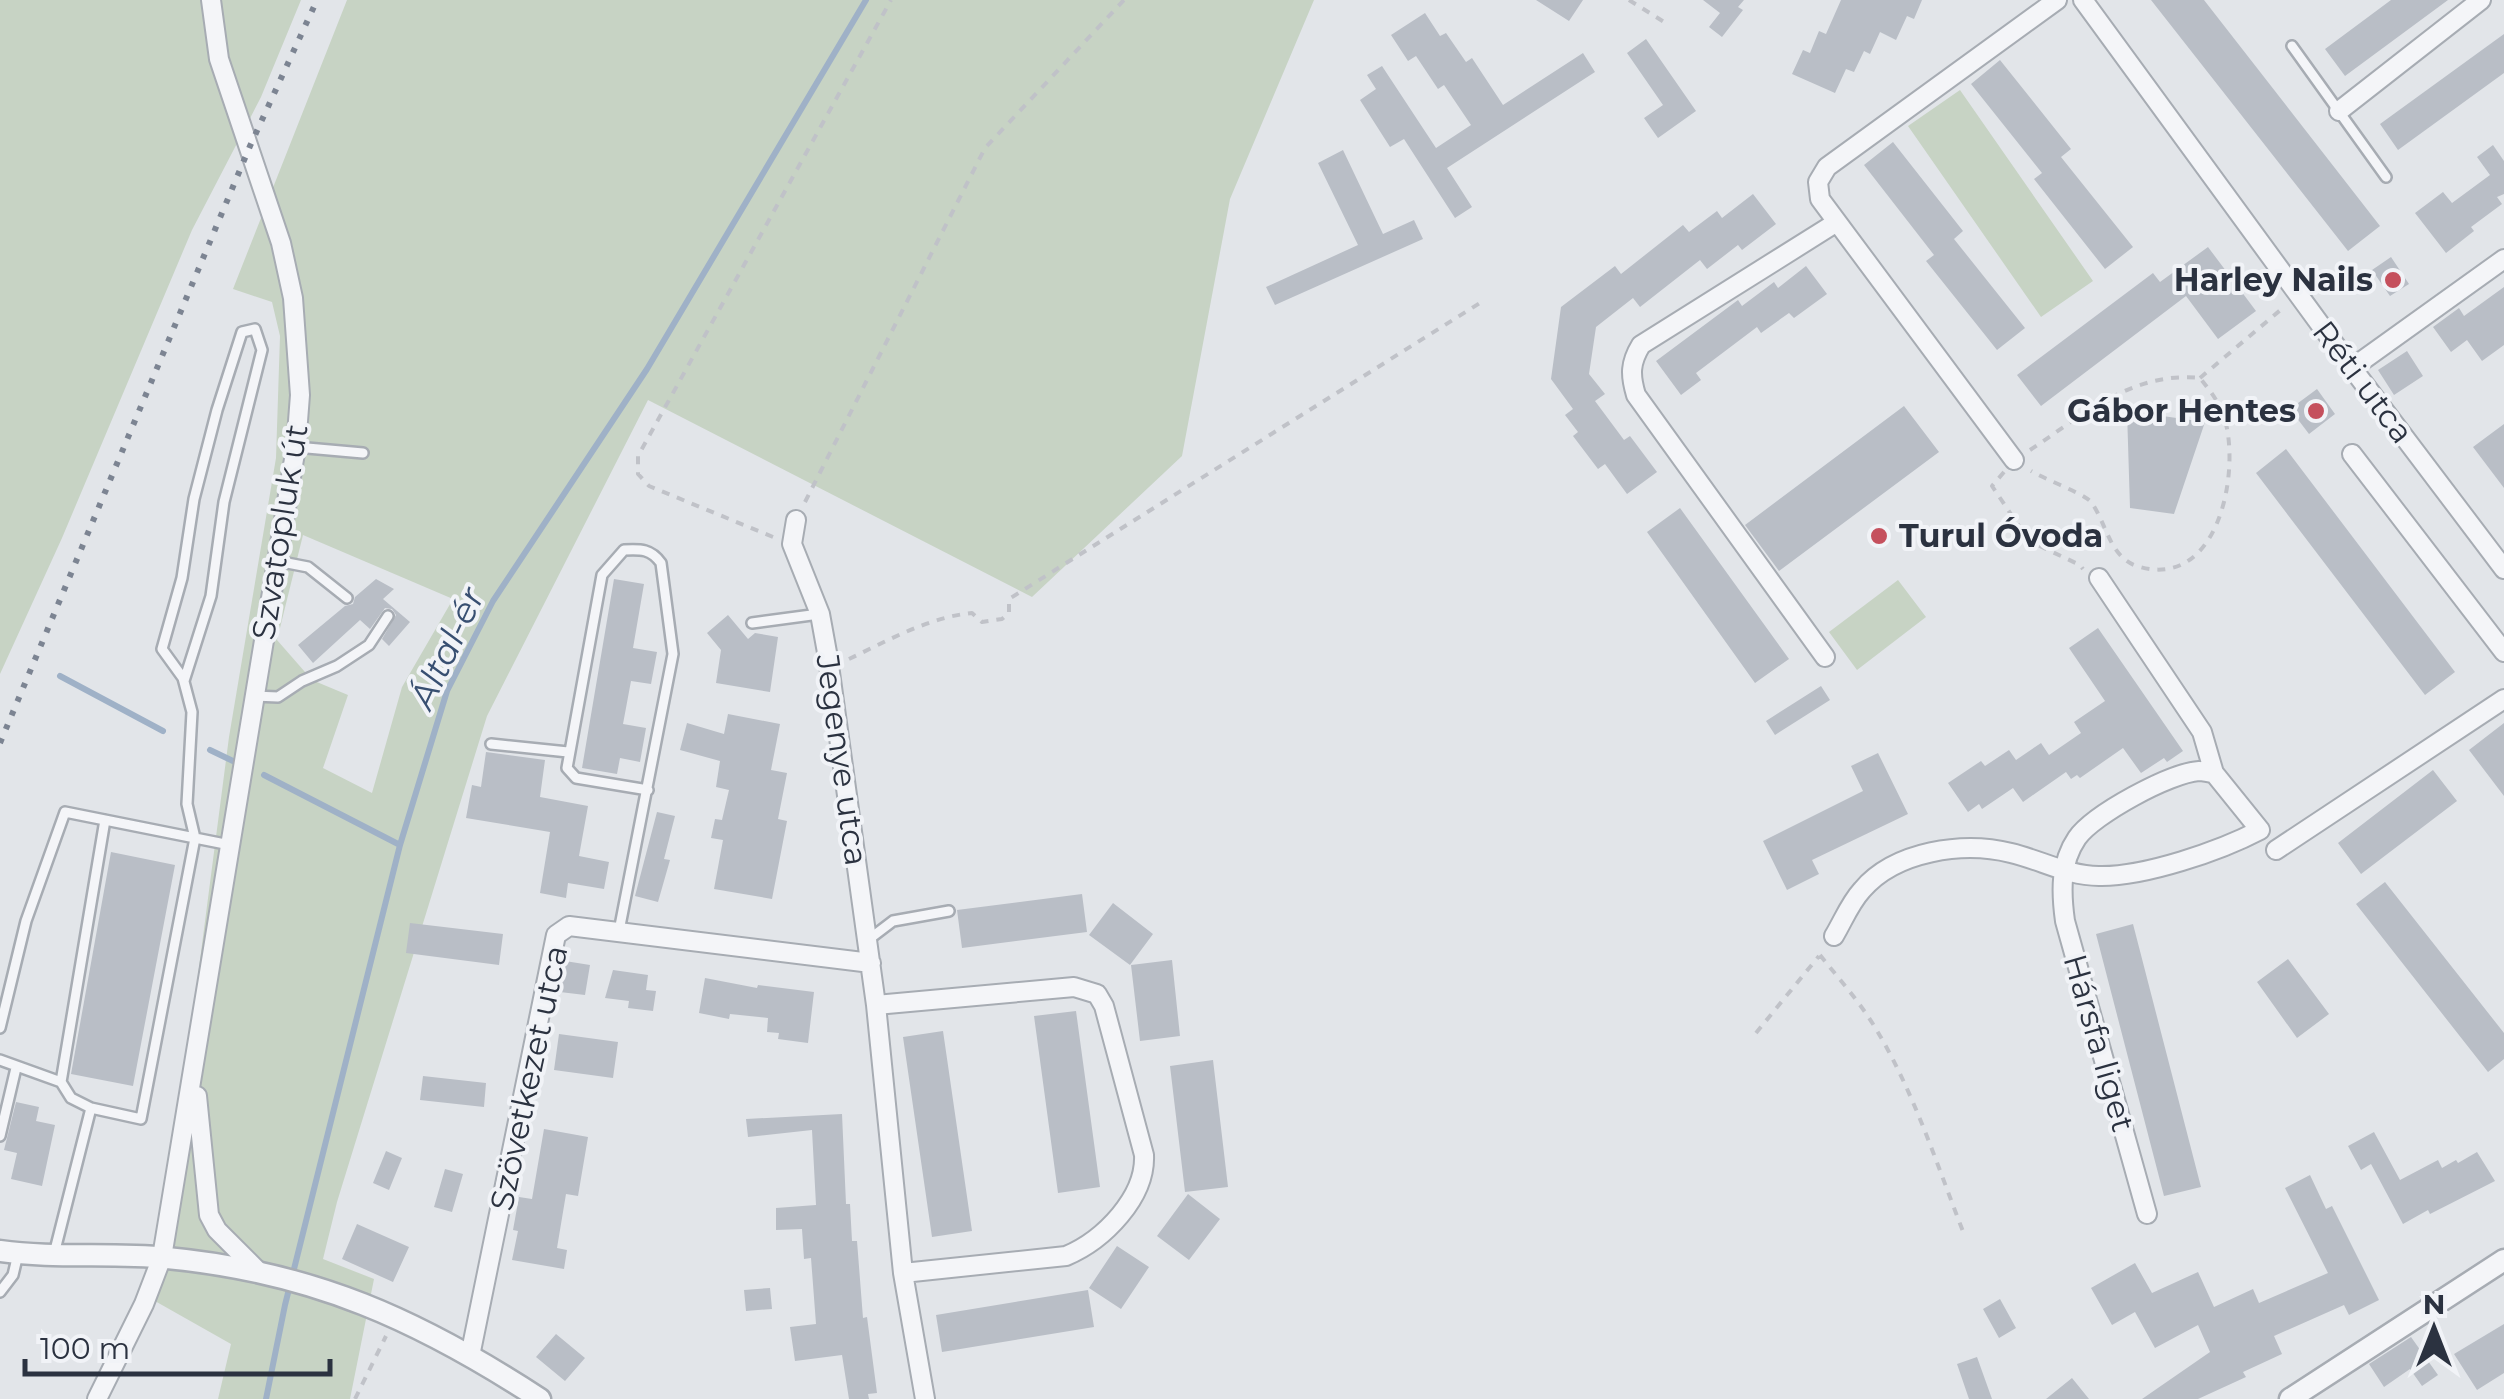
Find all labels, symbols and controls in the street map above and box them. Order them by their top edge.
place label: Harley Nails [2174,260,2373,299]
marker: Harley Nails [2382,269,2404,291]
street label: Réti utca [2305,313,2422,451]
place label: Gábor Hentes [2067,391,2296,430]
marker: Gábor Hentes [2305,400,2327,422]
street label: Szvatopluk út [243,421,316,642]
place label: Turul Óvoda [1899,516,2103,555]
marker: Turul Óvoda [1868,525,1890,547]
water label: Által-ér [399,579,494,717]
street label: Jegenye utca [808,651,877,868]
street label: Szövetkezet utca [481,942,576,1214]
street label: Hársfa liget [2056,950,2143,1136]
north arrow [2384,1279,2484,1379]
text: N [2423,1287,2445,1321]
scale bar [25,1314,330,1376]
text: 100 m [40,1330,130,1367]

